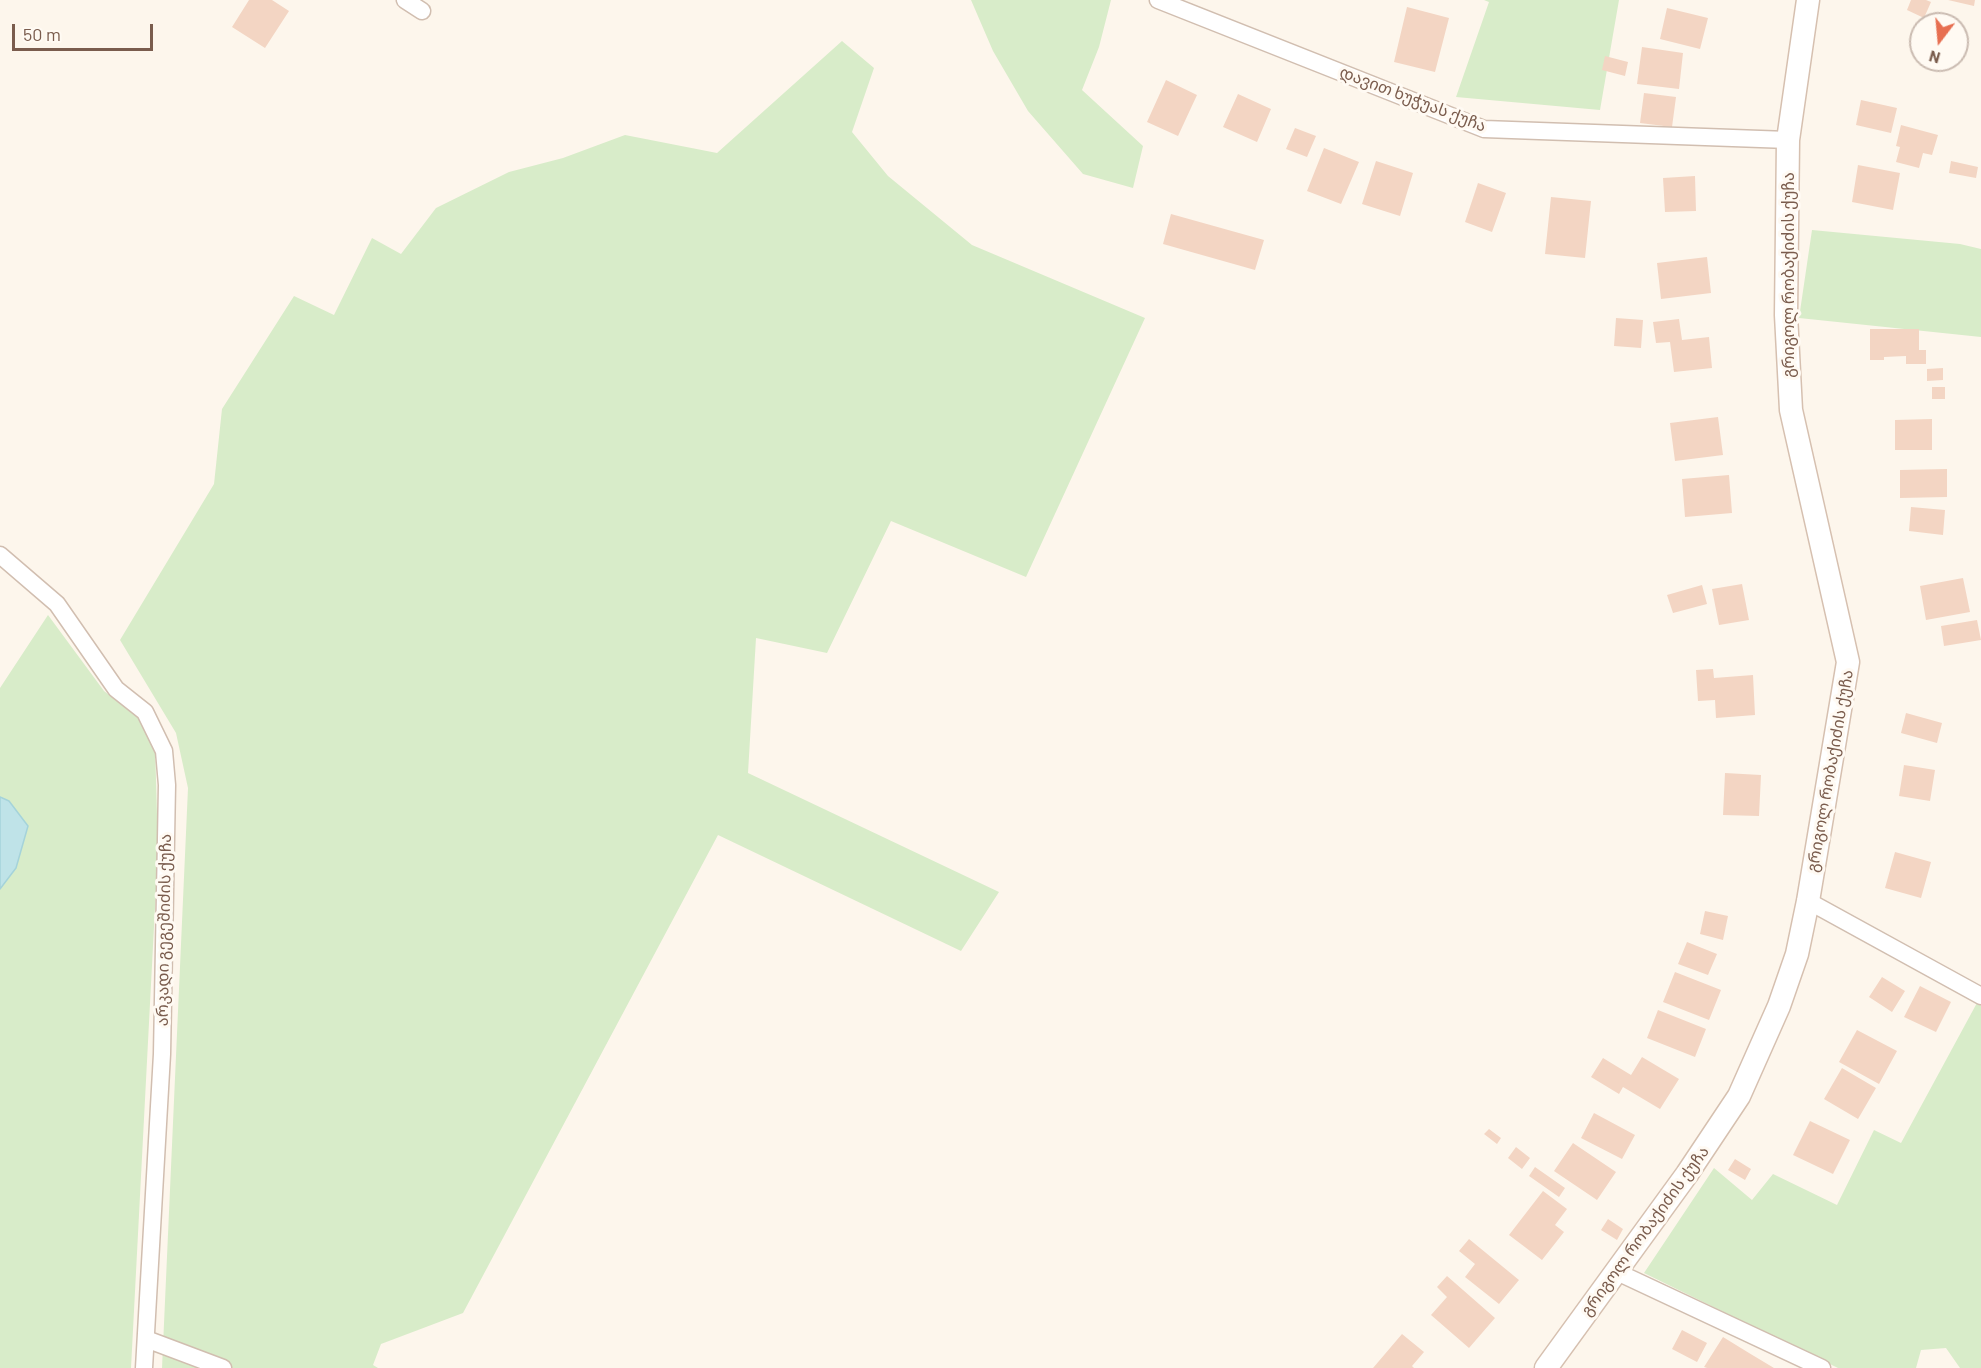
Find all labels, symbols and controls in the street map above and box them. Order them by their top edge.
scale bar [15,12,156,50]
north arrow [1909,12,1969,72]
text: 50 m [23,23,61,45]
text: N [1927,47,1942,68]
street label: დავით ხუჭუას ქუჩა [1337,62,1489,136]
street label: გრიგოლ რობაქიძის ქუჩა [1779,172,1799,378]
street label: გრიგოლ რობაქიძის ქუჩა [1803,668,1857,874]
street label: არკადი გეგეშიძის ქუჩა [153,834,175,1026]
street label: გრიგოლ რობაქიძის ქუჩა [1577,1142,1713,1320]

